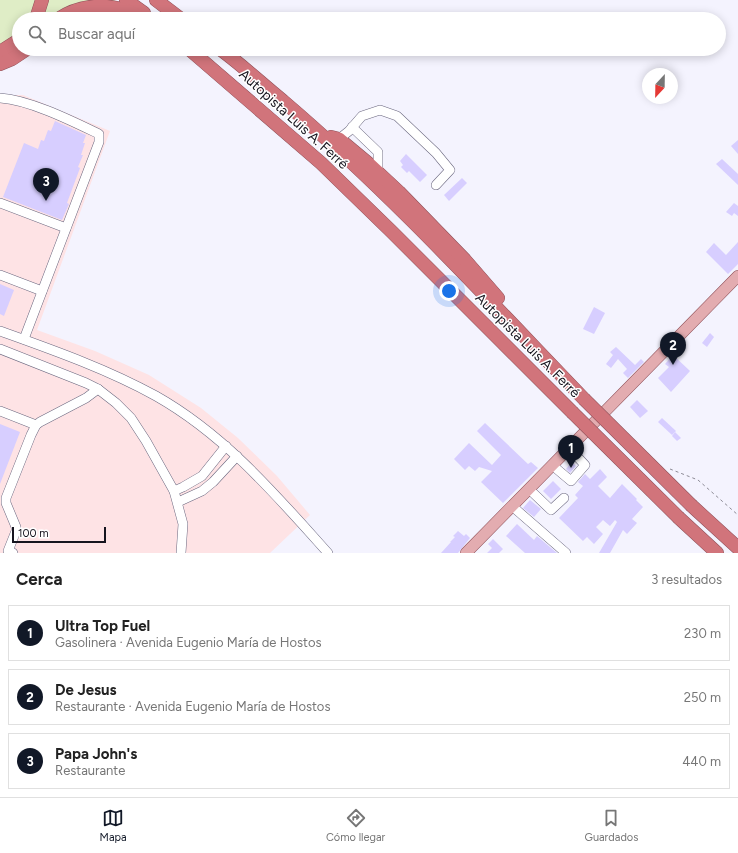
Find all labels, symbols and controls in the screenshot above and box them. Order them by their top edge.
search box [12,12,726,56]
icon: search [26,23,48,45]
text: Buscar aquí [58,25,135,43]
street label: Autopista Luis A. Ferré [236,66,352,173]
north arrow [642,68,678,104]
pin: 3 [33,168,59,201]
your location [439,281,459,301]
street label: Autopista Luis A. Ferré [472,289,584,401]
pin: 2 [660,332,686,365]
pin: 1 [558,435,584,468]
scale bar [12,525,106,544]
text: 100 m [18,527,49,540]
text: Cerca [16,569,63,589]
text: 3 resultados [651,572,722,587]
text: Ultra Top Fuel [55,617,150,635]
text: 1 [27,626,33,641]
text: 230 m [684,626,721,641]
text: Gasolinera · Avenida Eugenio María de Hostos [55,635,322,650]
text: De Jesus [55,681,116,699]
text: 2 [26,690,34,705]
text: 250 m [684,690,721,705]
text: Restaurante · Avenida Eugenio María de Hostos [55,699,330,714]
text: Papa John's [55,745,137,763]
text: 3 [26,754,34,769]
text: 440 m [682,754,721,769]
text: Restaurante [55,763,125,778]
tab: Mapa [100,807,127,844]
tab: Cómo llegar [326,807,385,844]
tab: Guardados [585,807,638,844]

